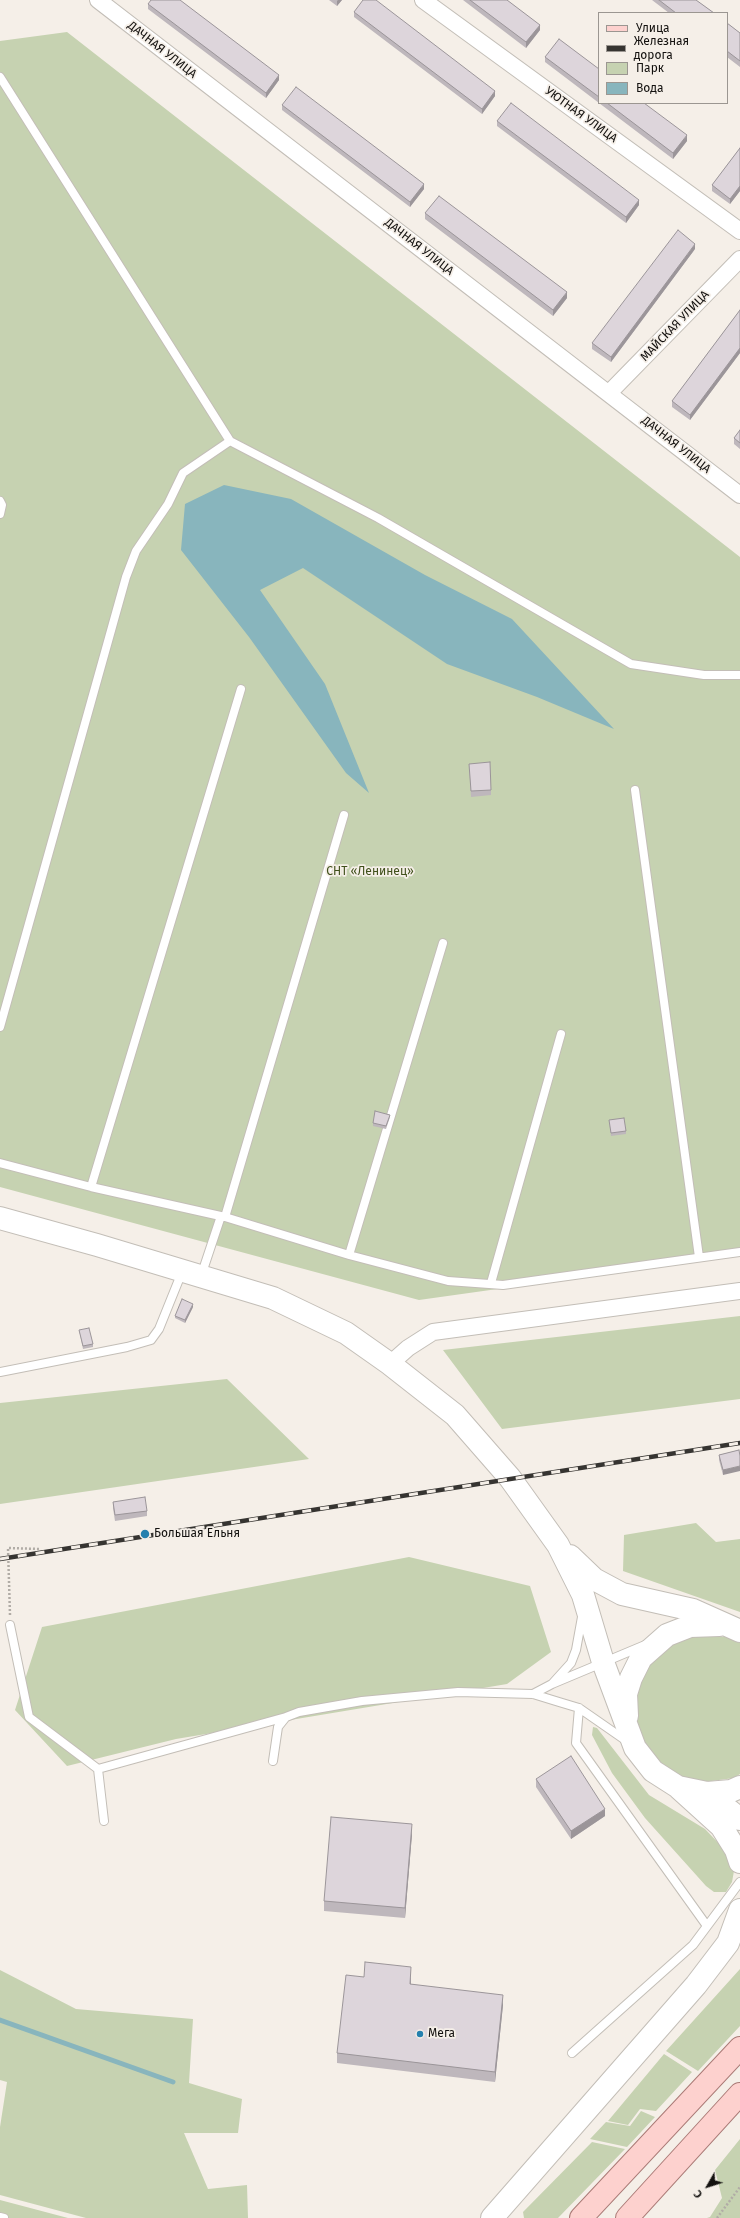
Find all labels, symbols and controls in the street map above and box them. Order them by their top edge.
legend [598,12,728,104]
street label: ДАЧНАЯ УЛИЦА [125,18,199,82]
text: Улица [636,21,670,35]
text: Железная дорога [634,34,689,62]
text: Парк [636,61,664,75]
text: Вода [636,81,663,95]
street label: УЮТНАЯ УЛИЦА [542,84,620,146]
street label: ДАЧНАЯ УЛИЦА [382,215,456,279]
street label: МАЙСКАЯ УЛИЦА [638,288,712,364]
street label: ДАЧНАЯ УЛИЦА [639,413,713,477]
park label: СНТ «Ленинец» [326,865,414,879]
place label: Большая Ельня [154,1527,240,1541]
marker: Большая Ельня [139,1528,151,1540]
place label: Мега [428,2027,455,2041]
marker: Мега [415,2029,425,2039]
north arrow [688,2166,728,2206]
text: С [691,2187,705,2200]

